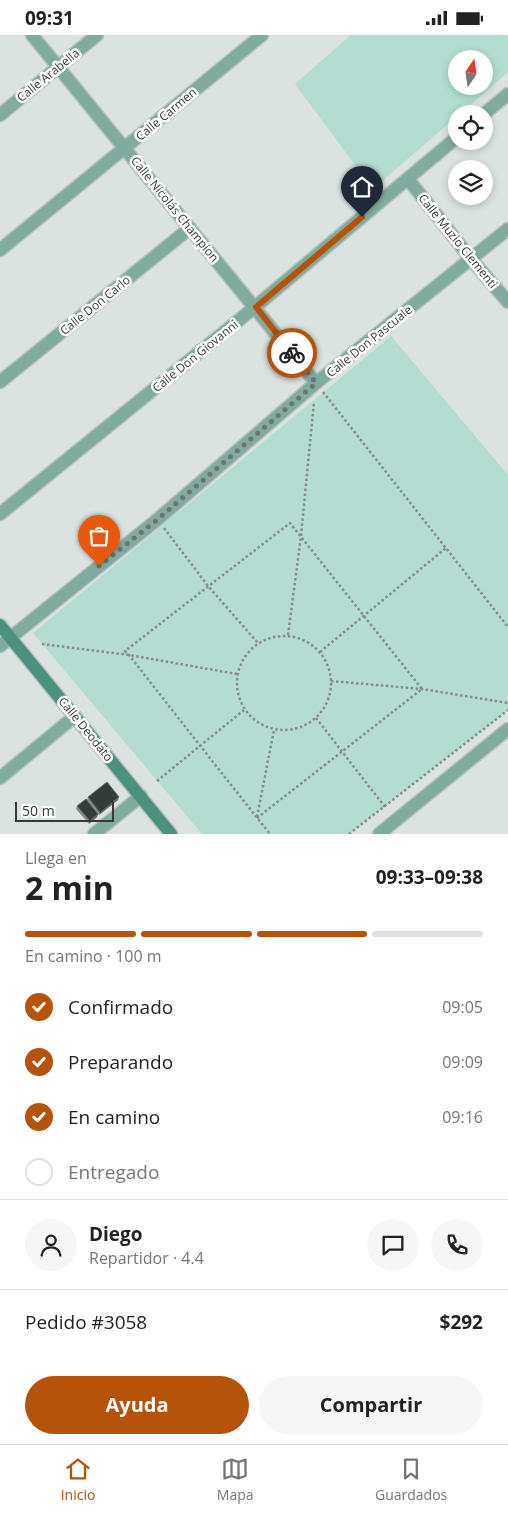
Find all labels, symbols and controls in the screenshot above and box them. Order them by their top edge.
text: 09:31 [25,5,74,31]
street label: Calle Arabella [13,44,83,106]
north arrow [448,50,492,95]
map controls [448,50,493,205]
street label: Calle Carmen [132,84,200,144]
button: locate [448,105,493,150]
street label: Calle Nicolás Champion [127,153,223,265]
button: layers [448,160,493,205]
pin [341,166,383,217]
icon: home [348,173,376,201]
street label: Calle Muzio Clementi [415,190,501,292]
street label: Calle Don Carlo [56,271,134,339]
street label: Calle Don Pascuale [323,301,416,381]
street label: Calle Don Giovanni [148,316,242,396]
courier [267,328,317,378]
icon: bike [278,339,306,367]
pin [78,515,120,566]
icon: bag [85,522,113,550]
street label: Calle Deodato [55,693,117,765]
scale bar [15,799,114,822]
text: 50 m [22,801,55,820]
text: Llega en [25,847,87,869]
text: 09:33–09:38 [376,864,483,890]
text: 2 min [25,866,114,909]
text: En camino · 100 m [25,945,162,967]
icon: check [25,993,53,1021]
text: Confirmado [68,994,173,1020]
text: 09:05 [442,996,483,1018]
icon: check [25,1048,53,1076]
text: Preparando [68,1049,173,1075]
text: 09:09 [442,1051,483,1073]
icon: check [25,1103,53,1131]
text: En camino [68,1104,160,1130]
text: 09:16 [442,1106,483,1128]
text: Entregado [68,1159,159,1185]
button: person [25,1219,77,1271]
button: chat [367,1219,419,1271]
button: phone [431,1219,483,1271]
text: Diego [89,1221,143,1247]
text: Repartidor · 4.4 [89,1247,204,1269]
text: Pedido #3058 [25,1309,147,1335]
text: $292 [440,1309,483,1335]
button: Ayuda [25,1376,249,1434]
button: Compartir [259,1376,483,1434]
tab: Inicio [61,1455,95,1504]
tab: Mapa [217,1455,254,1504]
tab: Guardados [375,1455,447,1504]

